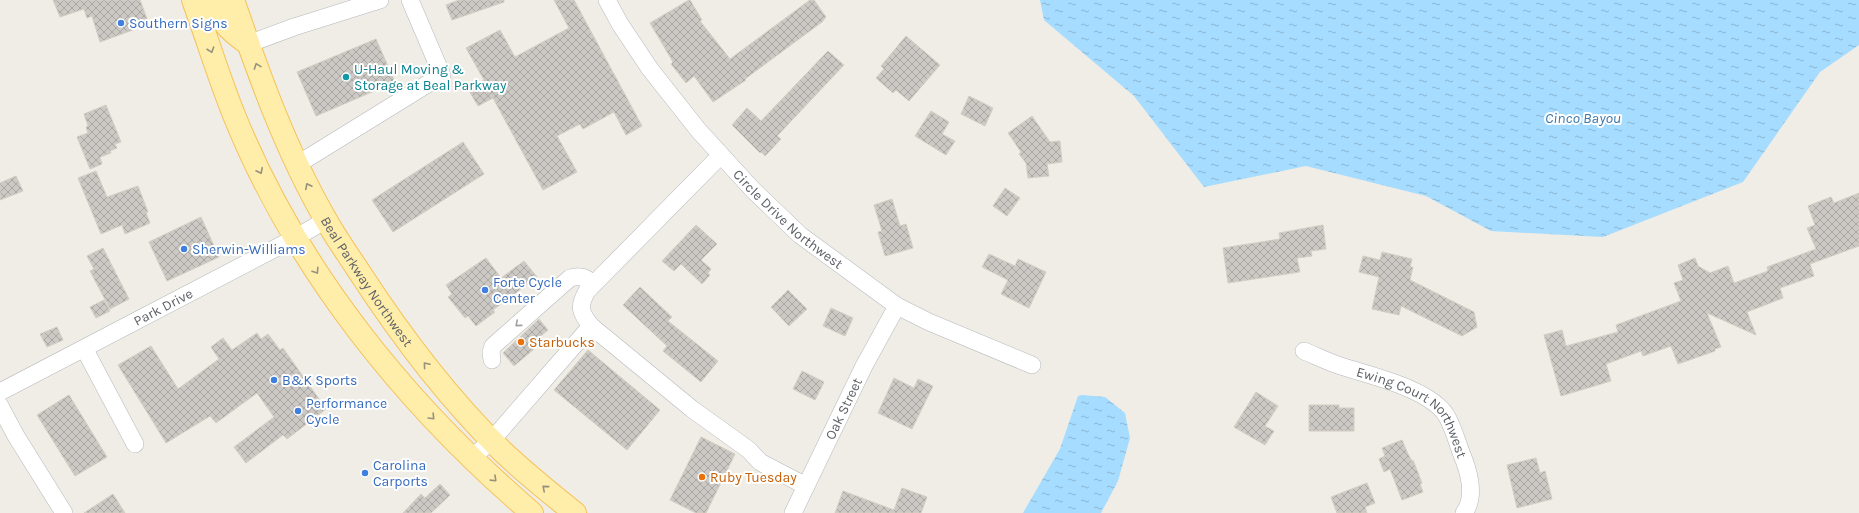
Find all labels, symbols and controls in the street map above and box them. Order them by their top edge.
place label: Southern Signs [129,15,228,32]
marker: Southern Signs [116,18,126,28]
one-way arrow [206,46,215,53]
place label: U-Haul Moving & Storage at Beal Parkway [354,61,507,94]
one-way arrow [253,63,261,70]
marker: U-Haul Moving & Storage at Beal Parkway [341,72,351,82]
water label: Cinco Bayou [1545,109,1621,127]
one-way arrow [255,166,263,174]
street label: Circle Drive Northwest [729,166,846,273]
one-way arrow [306,182,313,190]
street label: Beal Parkway Northwest [317,214,416,350]
place label: Sherwin-Williams [192,241,306,258]
marker: Sherwin-Williams [179,244,189,254]
one-way arrow [311,267,319,274]
place label: Forte Cycle Center [493,274,562,307]
street label: Park Drive [131,285,196,330]
marker: Forte Cycle Center [480,285,490,295]
one-way arrow [515,319,523,326]
place label: Starbucks [529,334,595,351]
marker: Starbucks [516,337,526,347]
one-way arrow [423,362,430,370]
street label: Ewing Court Northwest [1354,363,1470,460]
place label: B&K Sports [282,372,357,389]
marker: B&K Sports [269,375,279,385]
street label: Oak Street [822,375,866,442]
place label: Performance Cycle [306,395,387,428]
marker: Performance Cycle [293,406,303,416]
one-way arrow [427,412,435,420]
place label: Carolina Carports [373,457,428,490]
marker: Carolina Carports [360,468,370,478]
place label: Ruby Tuesday [710,469,797,486]
marker: Ruby Tuesday [697,472,707,482]
one-way arrow [489,474,497,481]
one-way arrow [543,486,550,493]

